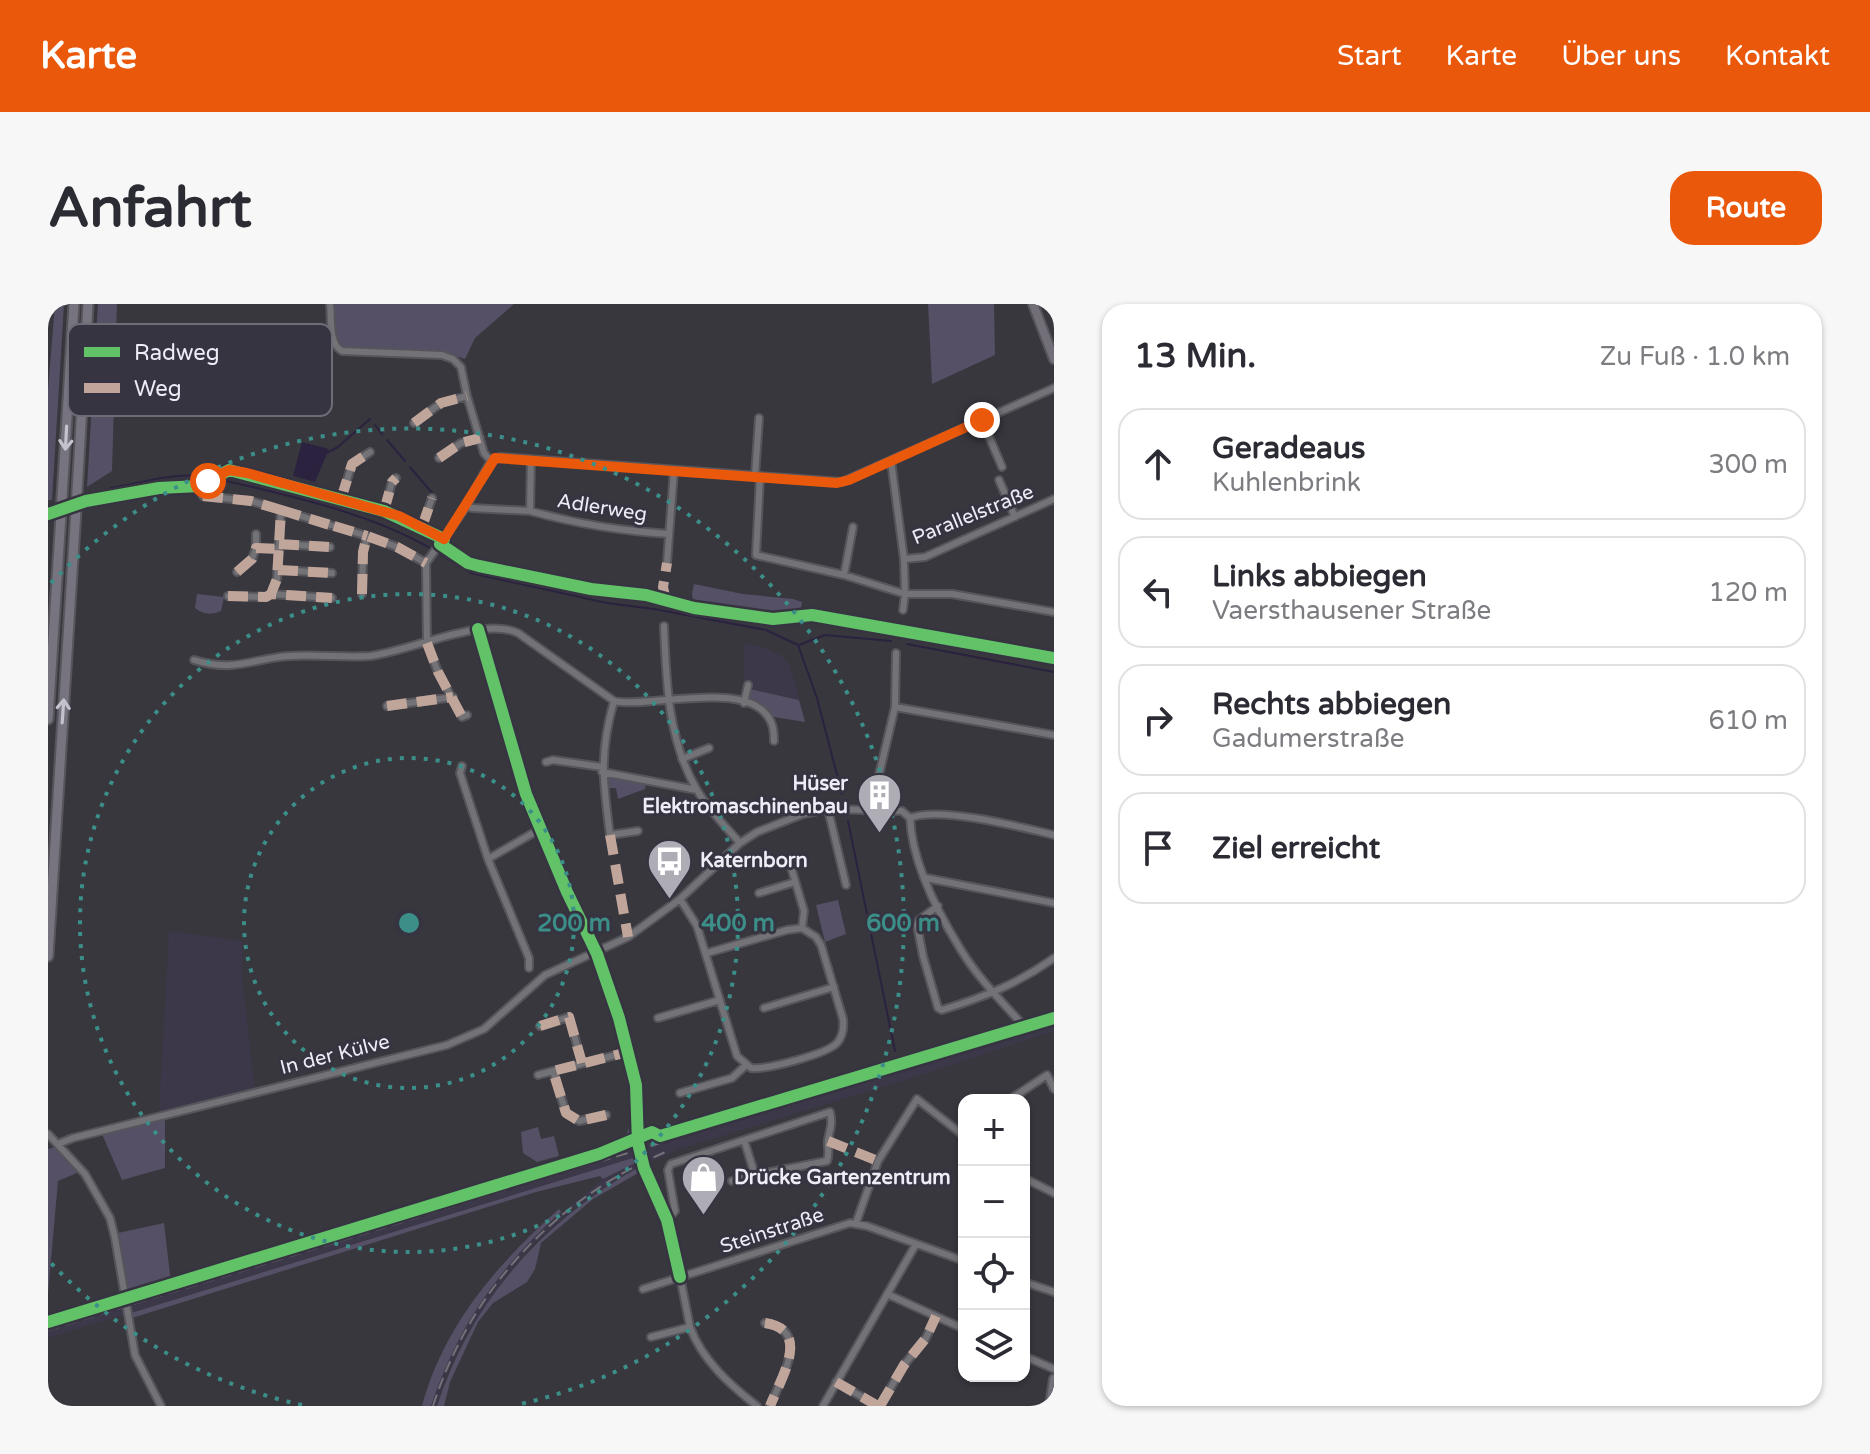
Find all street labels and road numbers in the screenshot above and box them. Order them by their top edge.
street label: Parallelstraße [909,480,1037,550]
street label: Adlerweg [555,489,649,527]
street label: In der Külve [278,1030,392,1080]
street label: Steinstraße [717,1203,827,1259]

